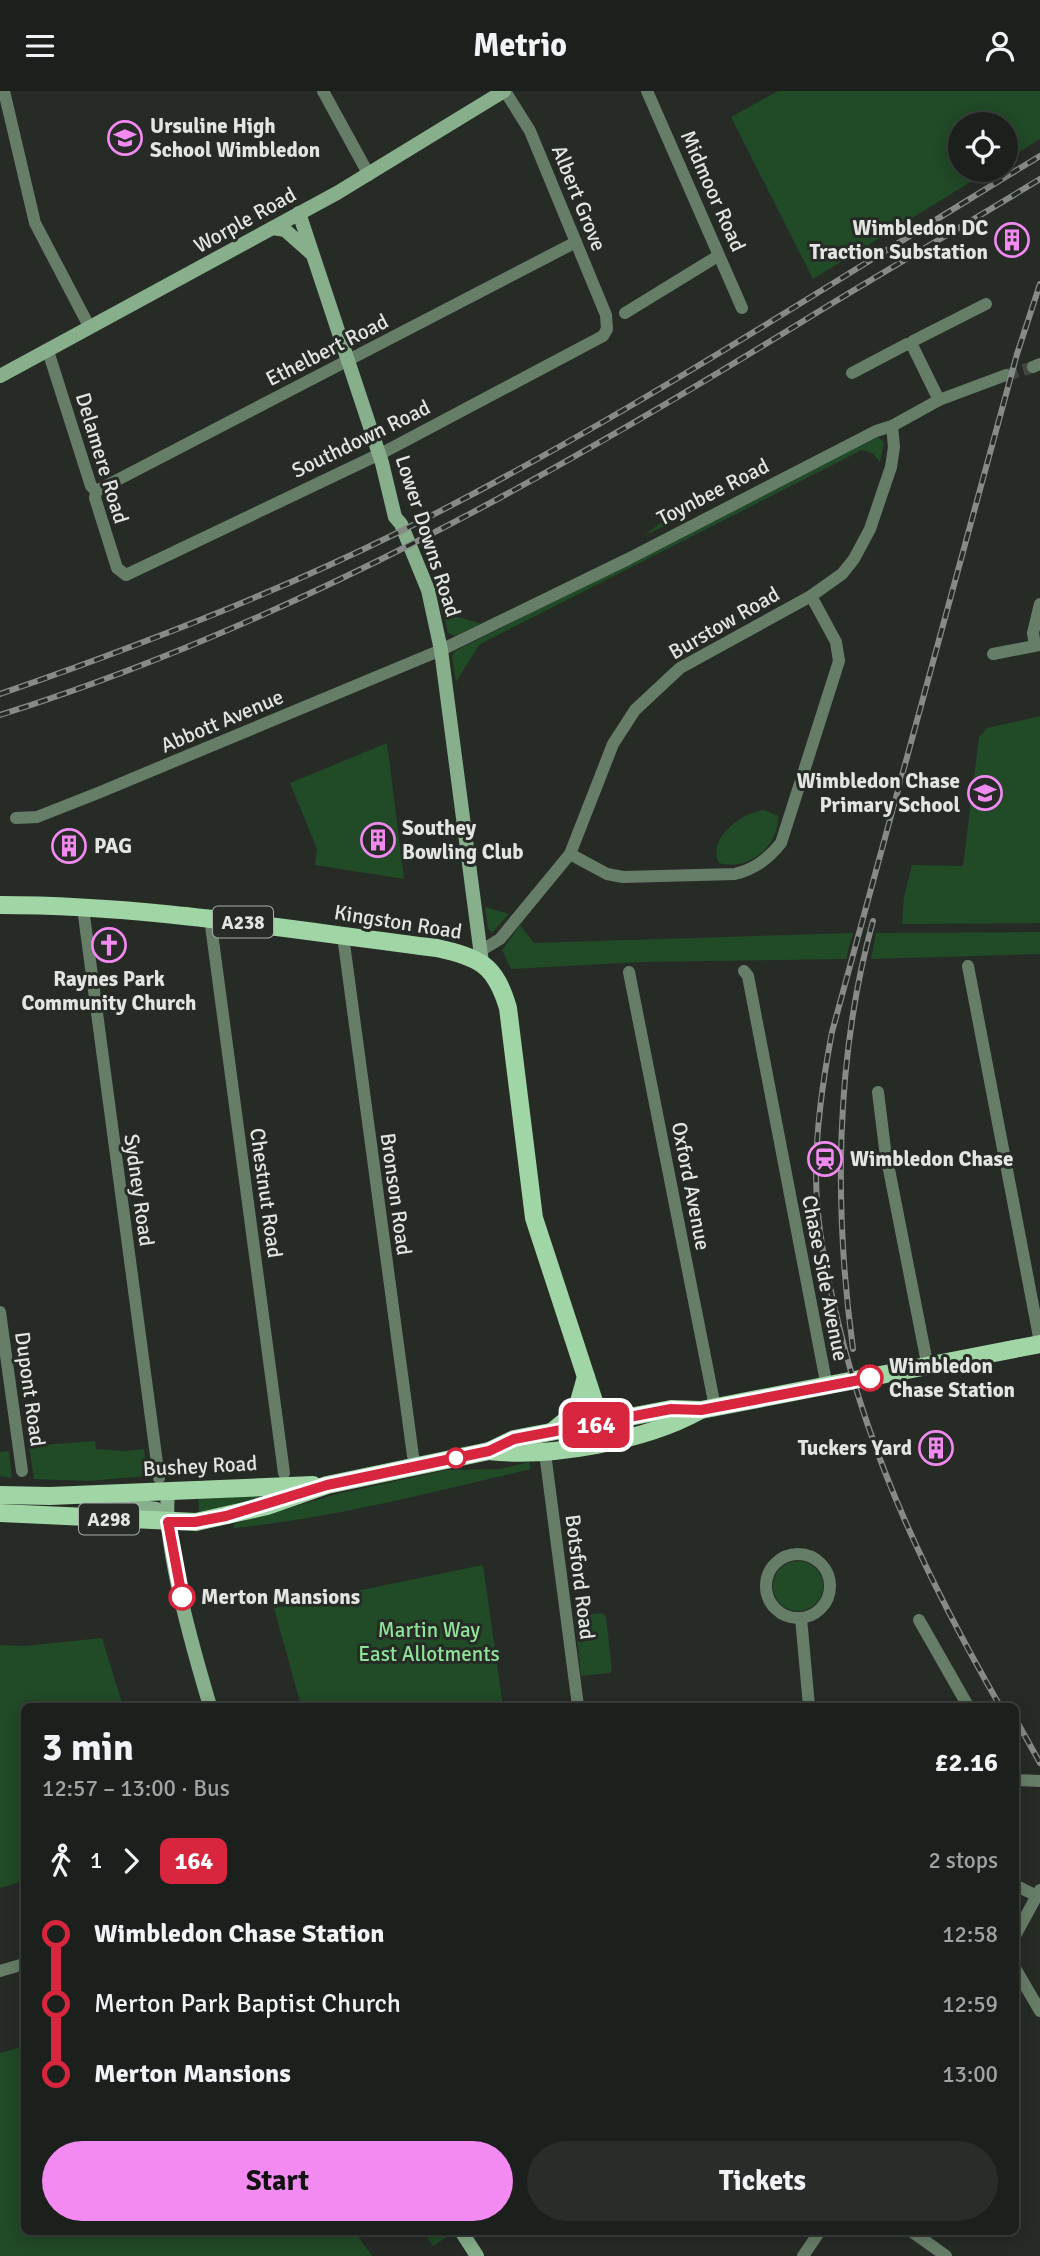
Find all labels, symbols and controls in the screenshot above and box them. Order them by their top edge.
text: Metrio [473,26,567,65]
icon: menu [21,27,59,65]
icon: person [981,27,1019,65]
map controls [948,112,1018,182]
button: locate [948,112,1018,182]
place label: Ursuline High School Wimbledon [150,113,320,163]
school or university icon: Ursuline High School Wimbledon [106,119,144,157]
street label: Midmoor Road [675,126,751,256]
street label: Albert Grove [546,141,612,255]
street label: Worple Road [189,181,301,259]
place label: Wimbledon DC Traction Substation [809,215,988,265]
building icon: Wimbledon DC Traction Substation [993,221,1031,259]
street label: Ethelbert Road [261,308,393,392]
street label: Delamere Road [70,389,134,527]
street label: Southdown Road [287,394,435,484]
street label: Lower Downs Road [390,452,466,620]
street label: Toynbee Road [653,453,773,531]
street label: Burstow Road [664,581,784,665]
street label: Abbott Avenue [157,683,287,759]
place label: Wimbledon Chase Primary School [797,768,960,818]
school or university icon: Wimbledon Chase Primary School [966,774,1004,812]
place label: Southey Bowling Club [402,815,524,865]
building icon: Southey Bowling Club [359,821,397,859]
building icon: PAG [50,827,88,865]
place label: PAG [94,833,132,859]
street label: Kingston Road [332,899,464,945]
road number: A238 [213,907,273,937]
church icon: Raynes Park Community Church [90,926,128,964]
place label: Raynes Park Community Church [21,966,197,1016]
street label: Oxford Avenue [666,1120,716,1252]
street label: Chestnut Road [244,1126,288,1260]
street label: Bronson Road [375,1131,417,1257]
street label: Sydney Road [118,1132,160,1248]
station icon: Wimbledon Chase [806,1140,844,1178]
place label: Wimbledon Chase [850,1146,1013,1172]
street label: Chase Side Avenue [796,1193,854,1363]
street label: Dupont Road [9,1330,51,1448]
place label: Wimbledon Chase Station [889,1353,1015,1403]
marker: Wimbledon Chase Station [857,1365,883,1391]
line badge: 164 [556,1402,636,1448]
text: 164 [577,1410,615,1440]
building icon: Tuckers Yard [917,1429,955,1467]
place label: Tuckers Yard [798,1435,912,1461]
unlabelled marker [446,1448,466,1468]
street label: Bushey Road [142,1450,258,1482]
road number: A298 [79,1503,139,1535]
street label: Botsford Road [559,1513,601,1641]
marker: Merton Mansions [169,1584,195,1610]
place label: Merton Mansions [201,1584,360,1610]
park label: Martin Way East Allotments [358,1617,500,1667]
text: 3 min [42,1724,134,1771]
text: £2.16 [934,1747,998,1779]
text: 12:57 – 13:00 · Bus [42,1774,230,1803]
icon: walk [42,1842,80,1880]
icon: forward [112,1842,150,1880]
text: 1 [90,1846,102,1875]
text: 164 [174,1846,213,1876]
text: 2 stops [928,1846,998,1875]
text: Wimbledon Chase Station [94,1918,385,1950]
text: 12:58 [942,1920,998,1949]
text: Merton Park Baptist Church [94,1988,401,2020]
text: 12:59 [942,1990,998,2019]
text: Merton Mansions [94,2058,291,2090]
text: 13:00 [942,2060,998,2089]
button: Start [42,2141,513,2221]
button: Tickets [527,2141,998,2221]

